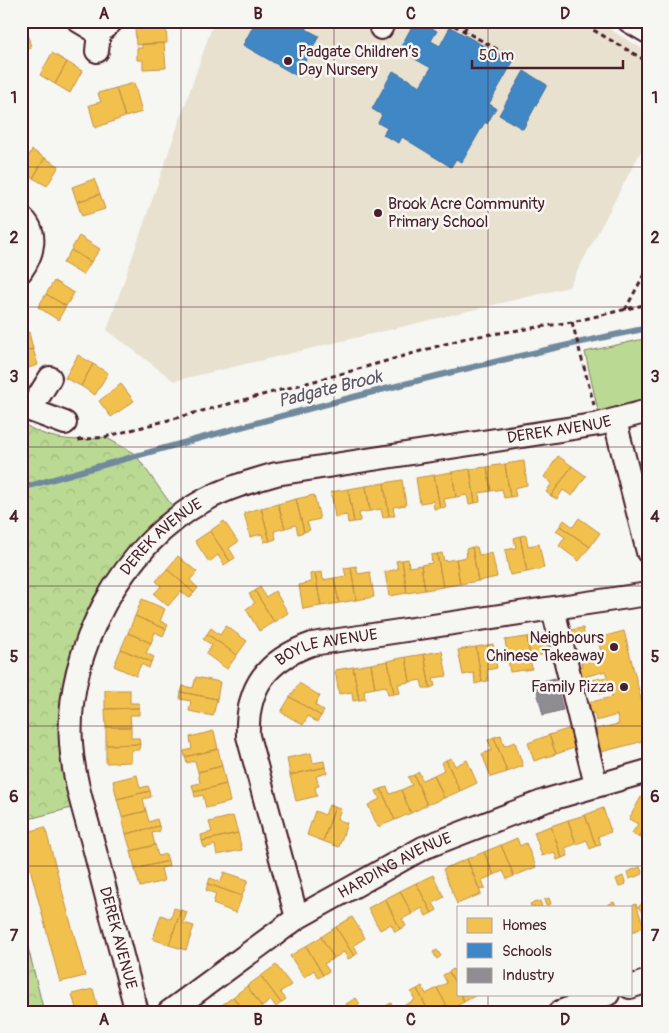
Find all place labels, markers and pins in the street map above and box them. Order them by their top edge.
place label: Padgate Children’s Day Nursery [298,42,418,80]
marker: Padgate Children’s Day Nursery [282,55,294,67]
place label: Brook Acre Community Primary School [388,194,545,232]
marker: Brook Acre Community Primary School [372,207,384,219]
place label: Neighbours Chinese Takeaway [486,628,604,666]
marker: Neighbours Chinese Takeaway [608,641,620,653]
place label: Family Pizza [531,677,614,697]
marker: Family Pizza [618,681,630,693]

